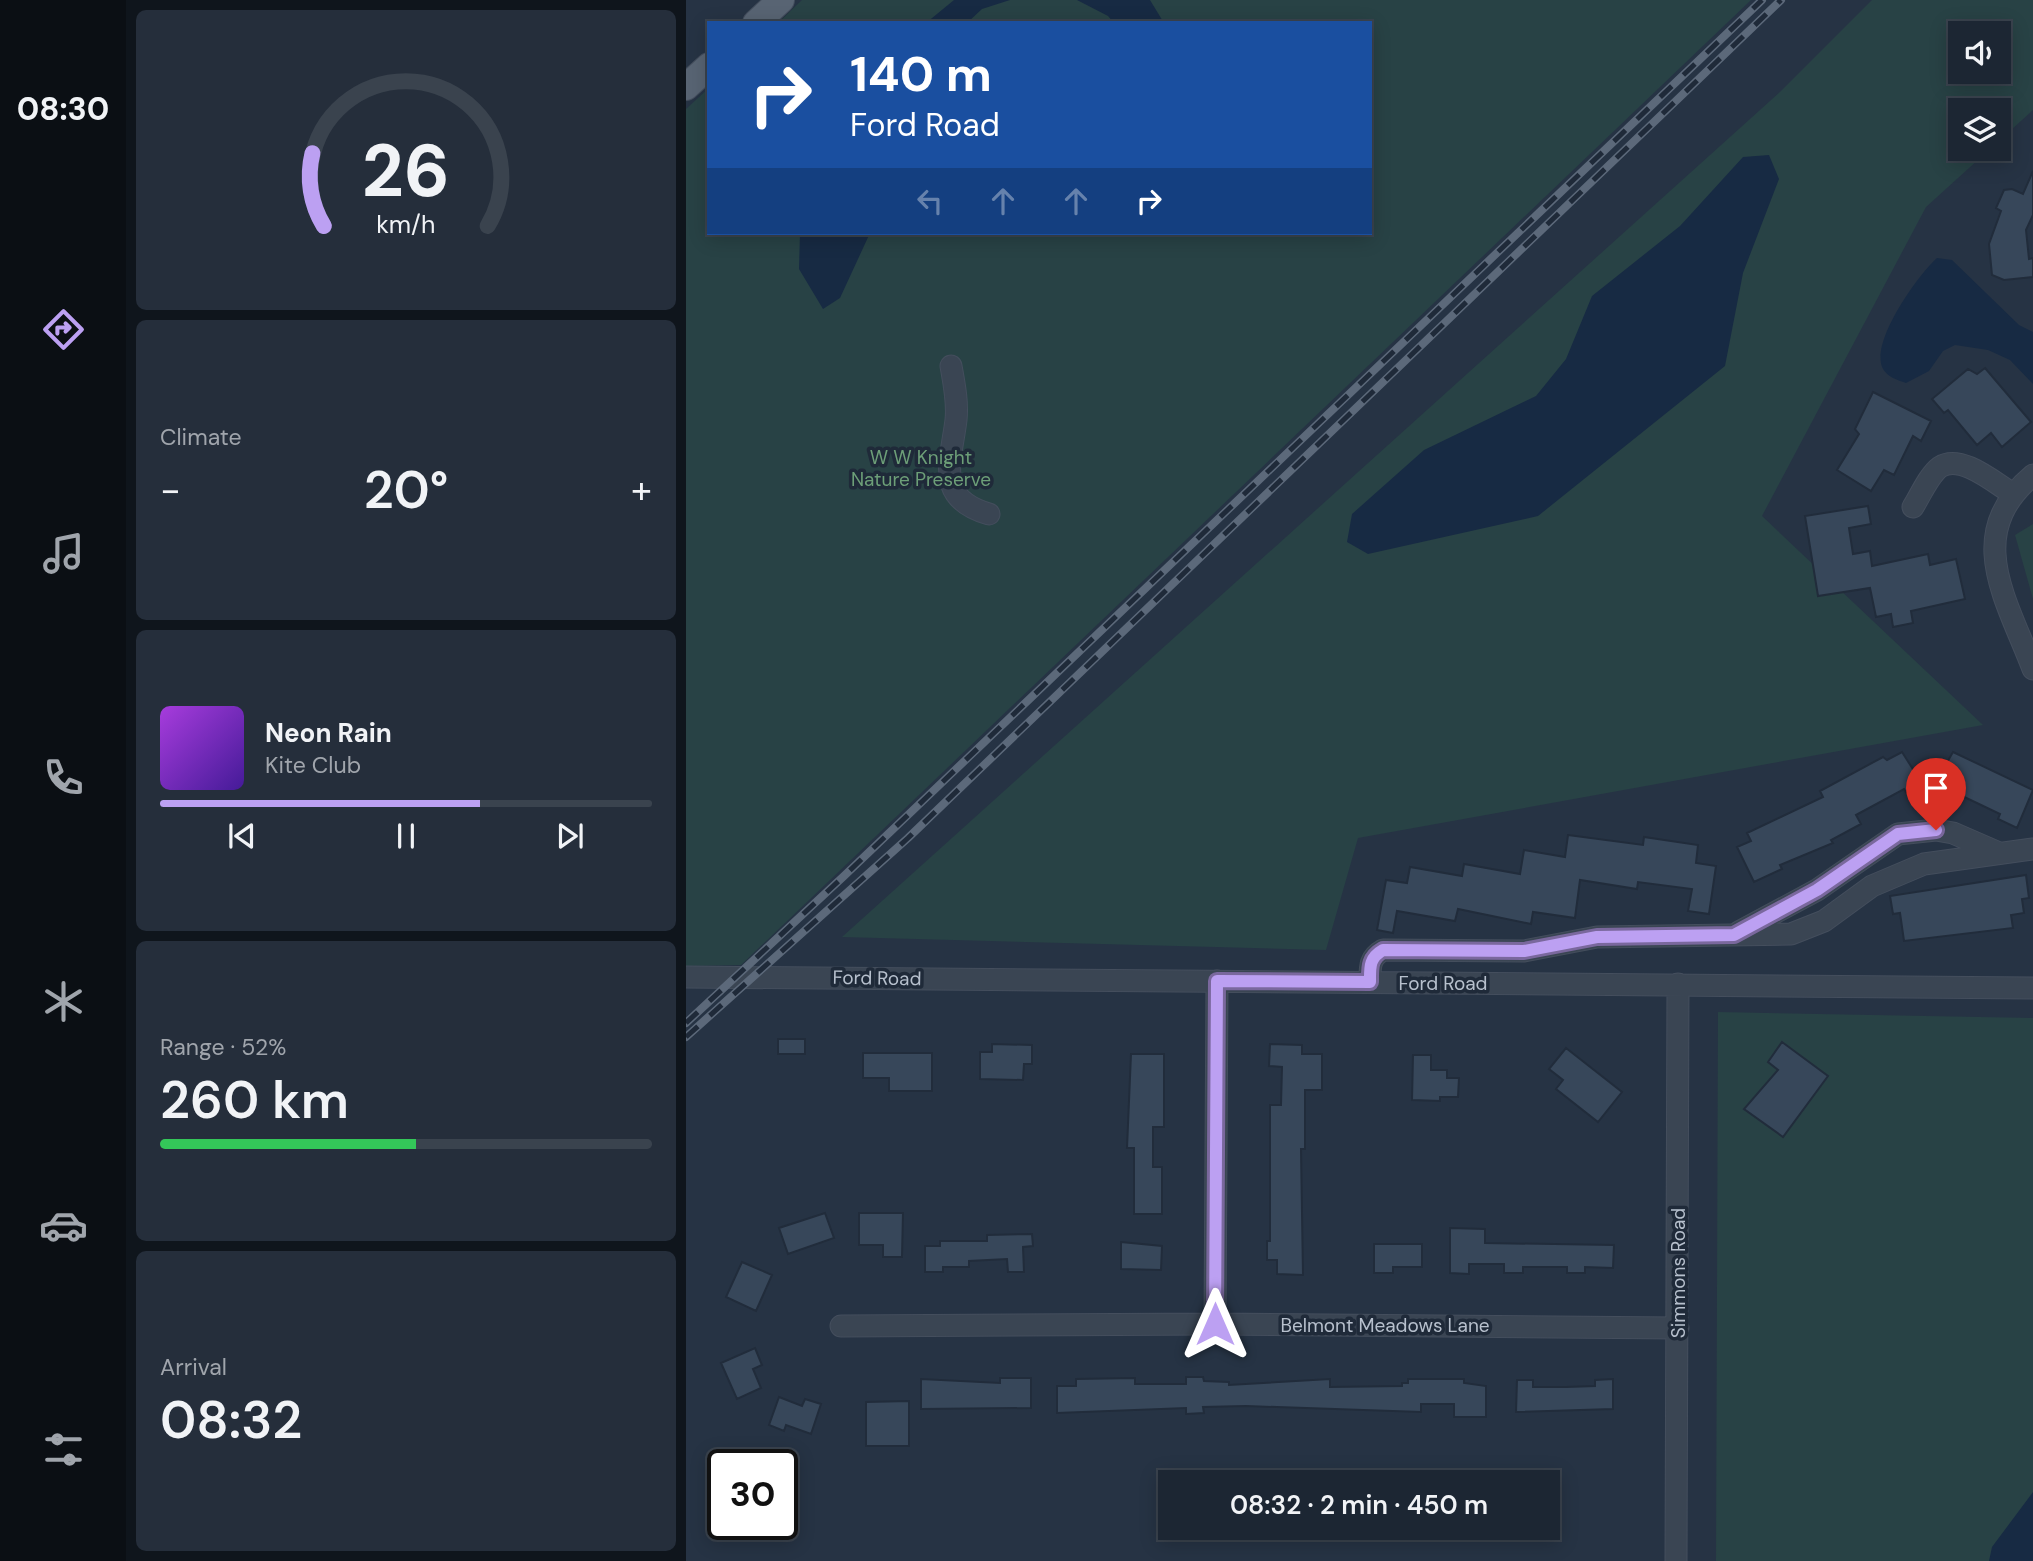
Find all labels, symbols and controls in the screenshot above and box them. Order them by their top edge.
map controls [1948,21,2011,161]
button: sound [1948,21,2011,84]
text: 140 m [850,42,992,106]
icon: right [735,49,826,140]
text: 08:30 [17,88,109,130]
button: layers [1948,98,2011,161]
text: Ford Road [850,104,1000,146]
text: 26 [362,124,450,219]
icon: left [911,182,949,220]
icon: ahead [984,182,1022,220]
icon: ahead [1057,182,1095,220]
icon: right [1130,182,1168,220]
text: km/h [376,208,436,241]
icon: directions [39,305,88,354]
text: Climate [160,422,242,452]
park label: W W Knight Nature Preserve [851,445,991,492]
text: 20° [364,456,448,524]
text: − [160,465,181,515]
text: + [631,465,652,515]
icon: music [39,529,88,578]
text: Neon Rain [265,716,392,750]
text: Kite Club [265,750,361,780]
icon: phone [39,753,88,802]
pin [1906,758,1966,830]
icon: arrive [1917,769,1955,807]
icon: previous [223,817,261,855]
icon: pause [387,817,425,855]
icon: next [551,817,589,855]
street label: Ford Road [832,965,922,991]
street label: Ford Road [1399,971,1487,996]
icon: climate [39,977,88,1026]
text: Range · 52% [160,1032,286,1062]
text: 260 km [160,1066,349,1134]
icon: car [39,1201,88,1250]
street label: Simmons Road [1666,1208,1691,1338]
position arrow [1178,1287,1252,1361]
street label: Belmont Meadows Lane [1280,1313,1490,1338]
text: Arrival [160,1352,227,1382]
text: 08:32 [160,1386,302,1454]
icon: filters [39,1425,88,1474]
speed limit sign: 30 [707,1449,798,1540]
text: 08:32 · 2 min · 450 m [1230,1488,1488,1522]

